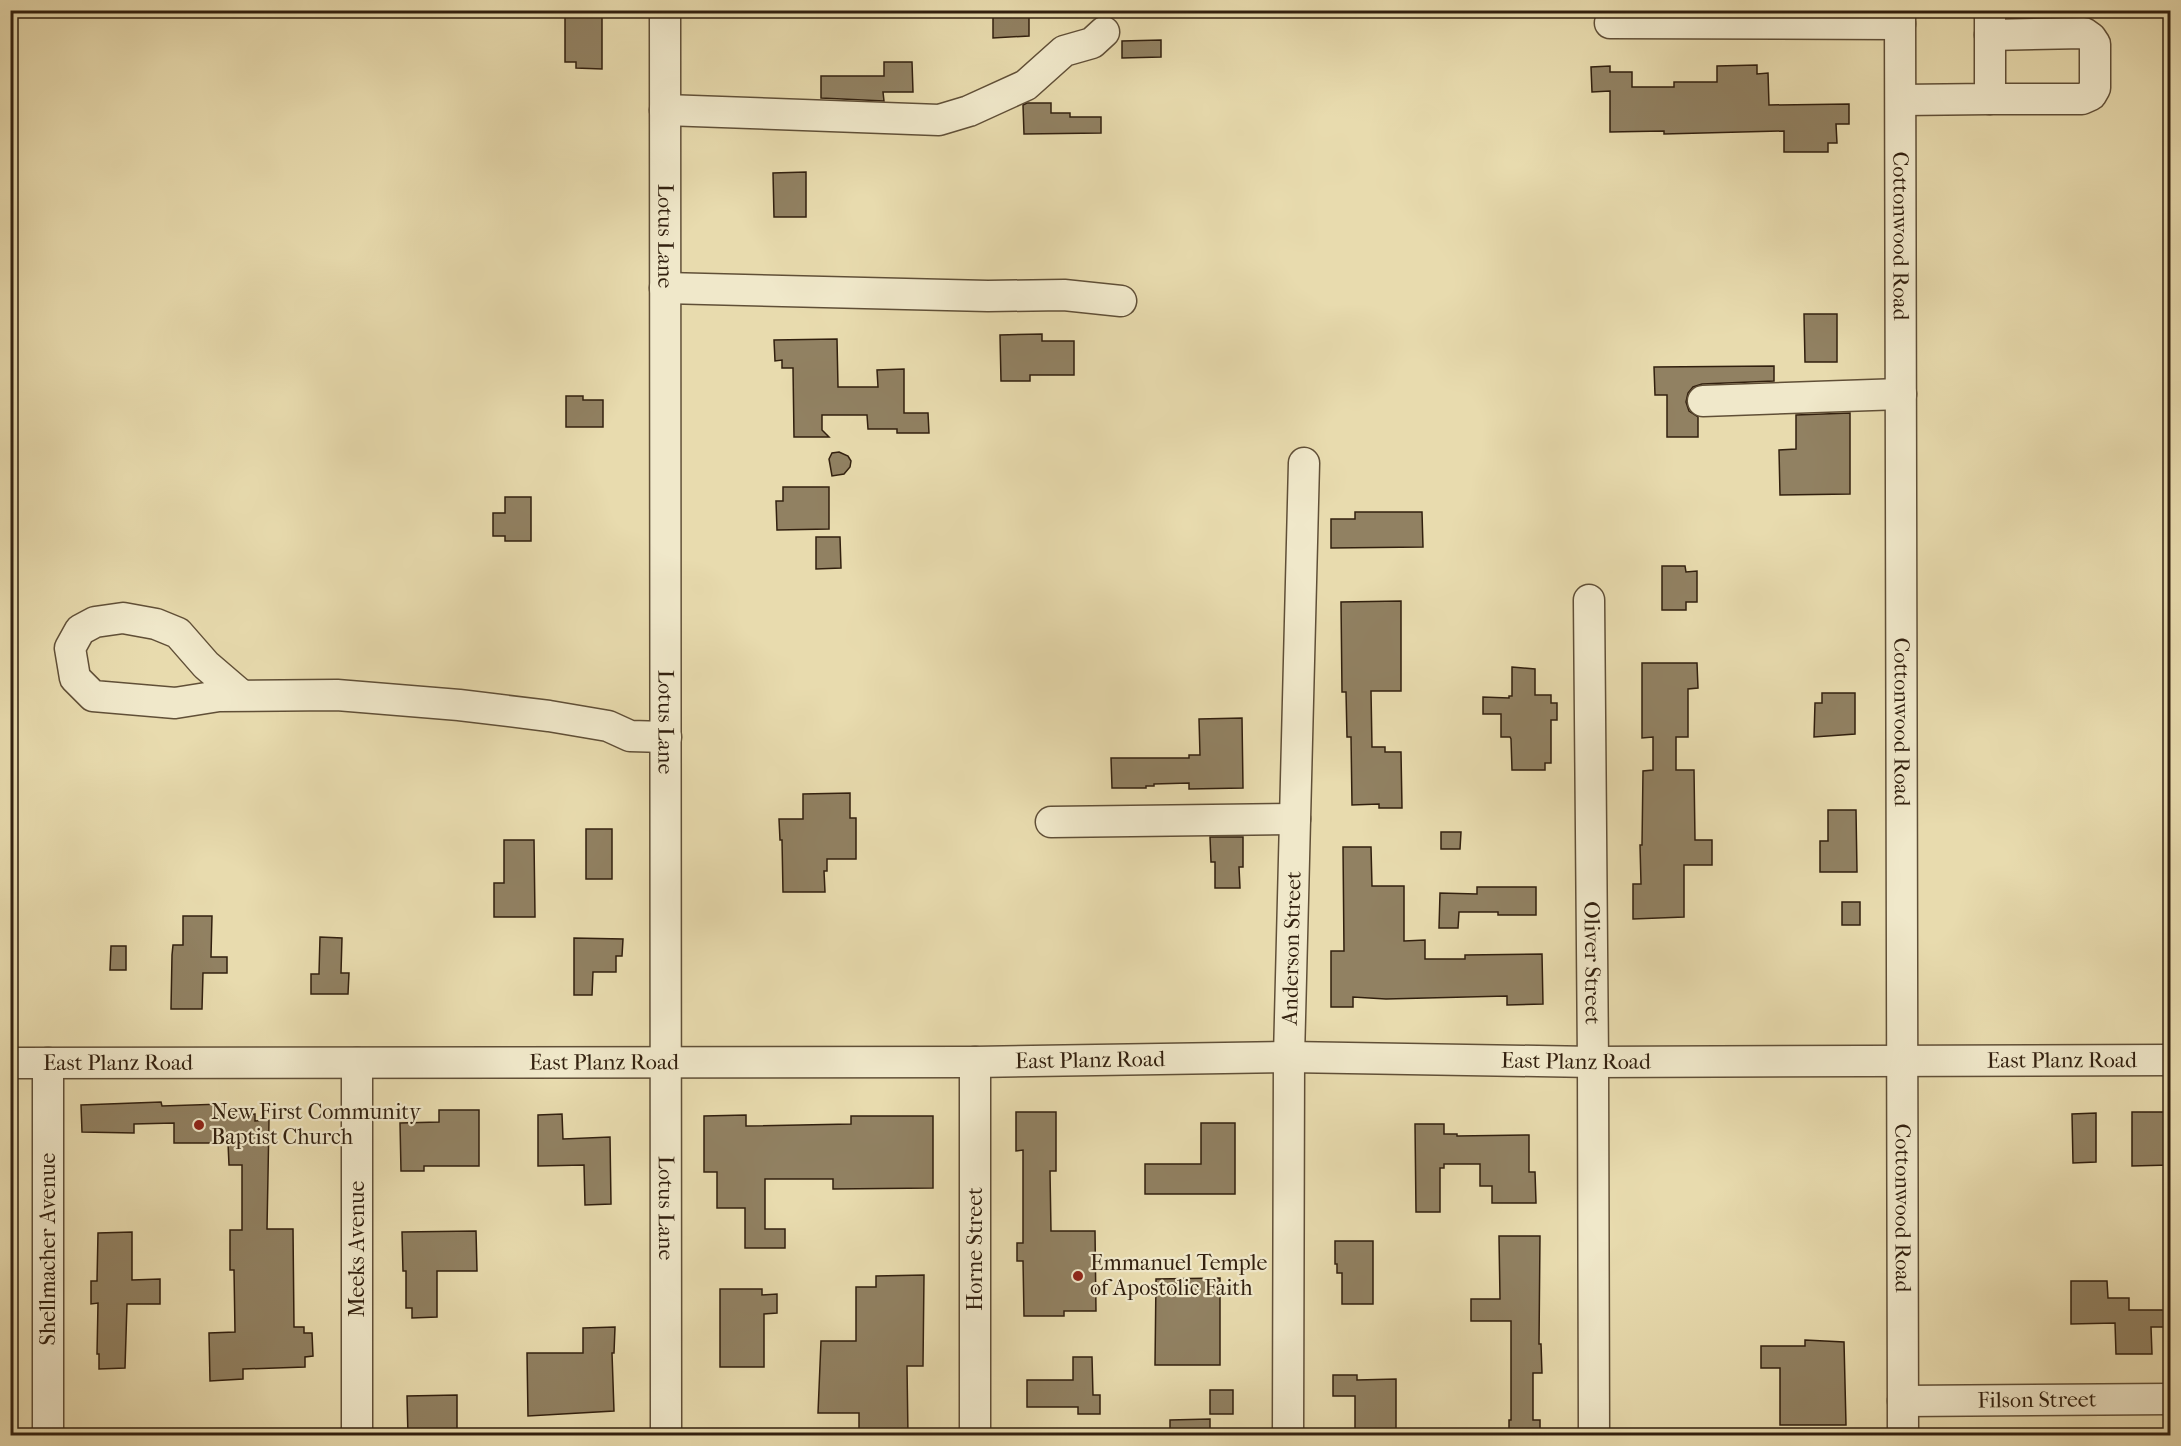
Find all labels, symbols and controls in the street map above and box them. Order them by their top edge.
street label: Cottonwood Road [1887,151,1914,322]
street label: Lotus Lane [652,184,678,288]
street label: Cottonwood Road [1888,637,1915,808]
street label: Lotus Lane [652,670,679,774]
street label: Anderson Street [1277,871,1307,1026]
street label: Oliver Street [1579,901,1606,1025]
street label: East Planz Road [1015,1046,1166,1074]
street label: East Planz Road [1501,1047,1652,1075]
street label: East Planz Road [1987,1047,2138,1074]
street label: East Planz Road [529,1049,680,1075]
street label: East Planz Road [43,1050,194,1076]
place label: New First Community Baptist Church [211,1099,422,1150]
marker: New First Community Baptist Church [192,1118,206,1132]
street label: Cottonwood Road [1889,1123,1916,1294]
street label: Shellmacher Avenue [35,1152,61,1345]
street label: Lotus Lane [653,1156,679,1260]
street label: Meeks Avenue [344,1181,370,1317]
street label: Horne Street [962,1187,988,1311]
place label: Emmanuel Temple of Apostolic Faith [1090,1250,1267,1301]
marker: Emmanuel Temple of Apostolic Faith [1071,1269,1085,1283]
street label: Filson Street [1977,1387,2097,1413]

